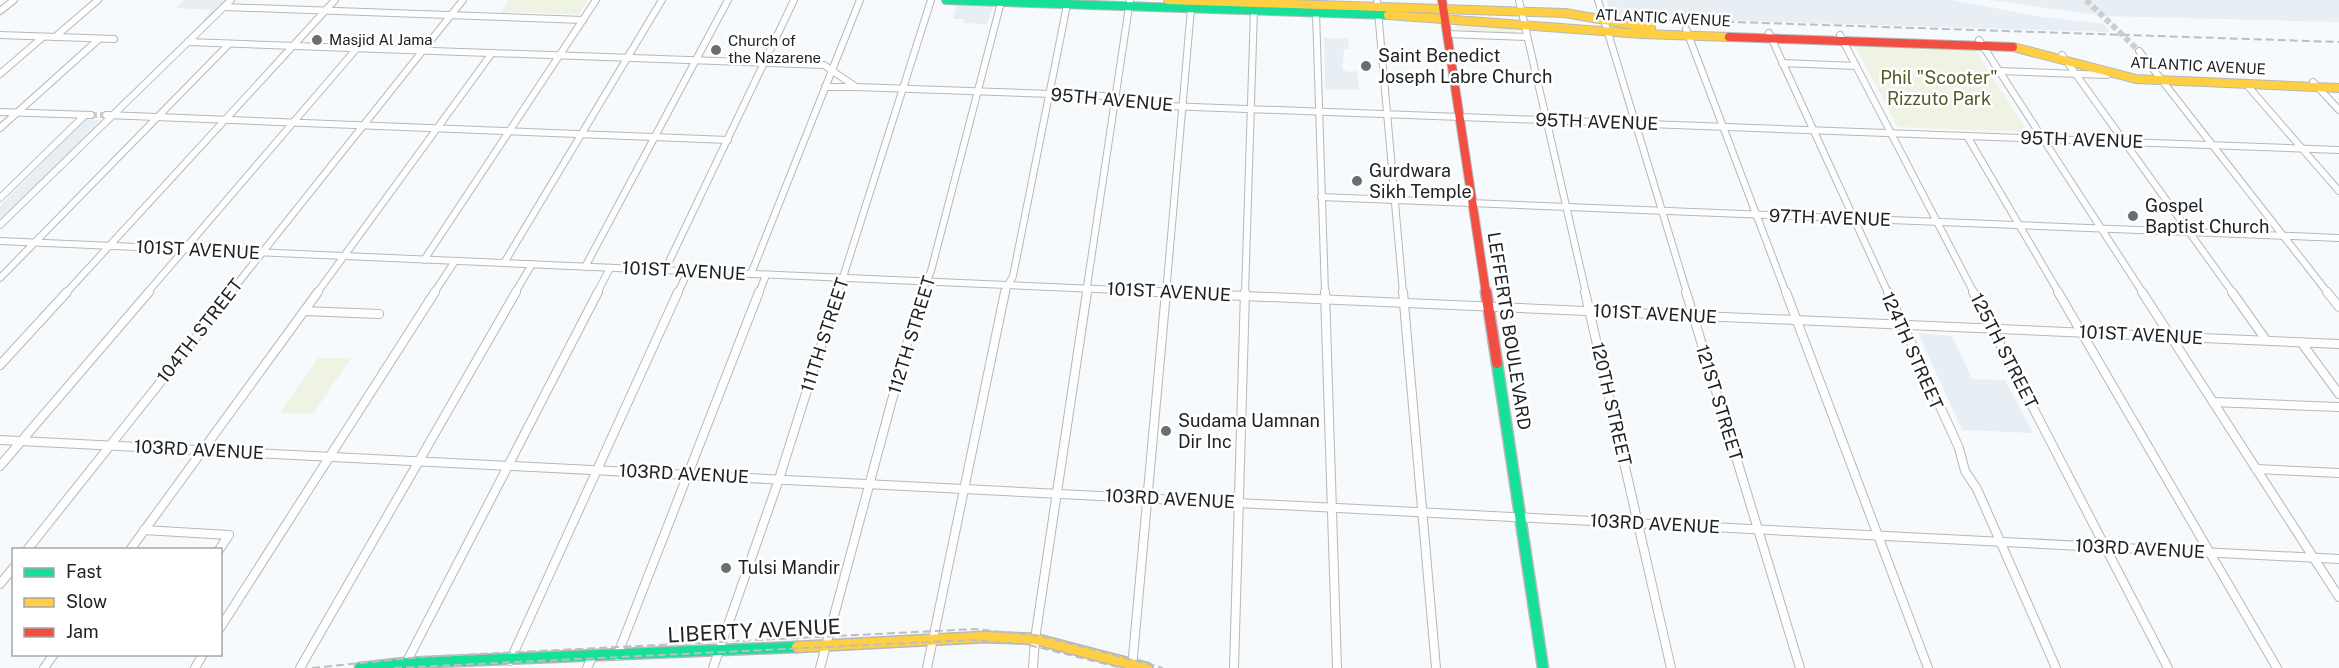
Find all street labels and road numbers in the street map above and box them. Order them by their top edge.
street label: ATLANTIC AVENUE [1595,5,1731,30]
street label: ATLANTIC AVENUE [2130,53,2266,78]
street label: 95TH AVENUE [1050,84,1174,115]
street label: 95TH AVENUE [1535,109,1659,134]
street label: 95TH AVENUE [2020,127,2144,152]
street label: 97TH AVENUE [1769,205,1891,230]
street label: LEFFERTS BOULEVARD [1483,230,1536,431]
street label: 101ST AVENUE [136,236,260,263]
street label: 101ST AVENUE [622,257,746,284]
street label: 112TH STREET [884,273,940,396]
street label: 104TH STREET [152,274,247,387]
street label: 111TH STREET [796,275,853,395]
street label: 101ST AVENUE [1107,278,1231,305]
street label: 124TH STREET [1877,289,1948,413]
street label: 125TH STREET [1966,290,2043,412]
street label: 101ST AVENUE [1593,300,1717,327]
street label: 101ST AVENUE [2079,321,2203,348]
street label: 120TH STREET [1587,340,1636,468]
street label: 121ST STREET [1692,342,1747,464]
street label: 103RD AVENUE [134,436,264,463]
street label: 103RD AVENUE [619,460,749,487]
street label: 103RD AVENUE [1105,485,1235,512]
street label: 103RD AVENUE [1590,510,1720,537]
street label: 103RD AVENUE [2075,535,2205,562]
street label: LIBERTY AVENUE [667,613,841,648]

